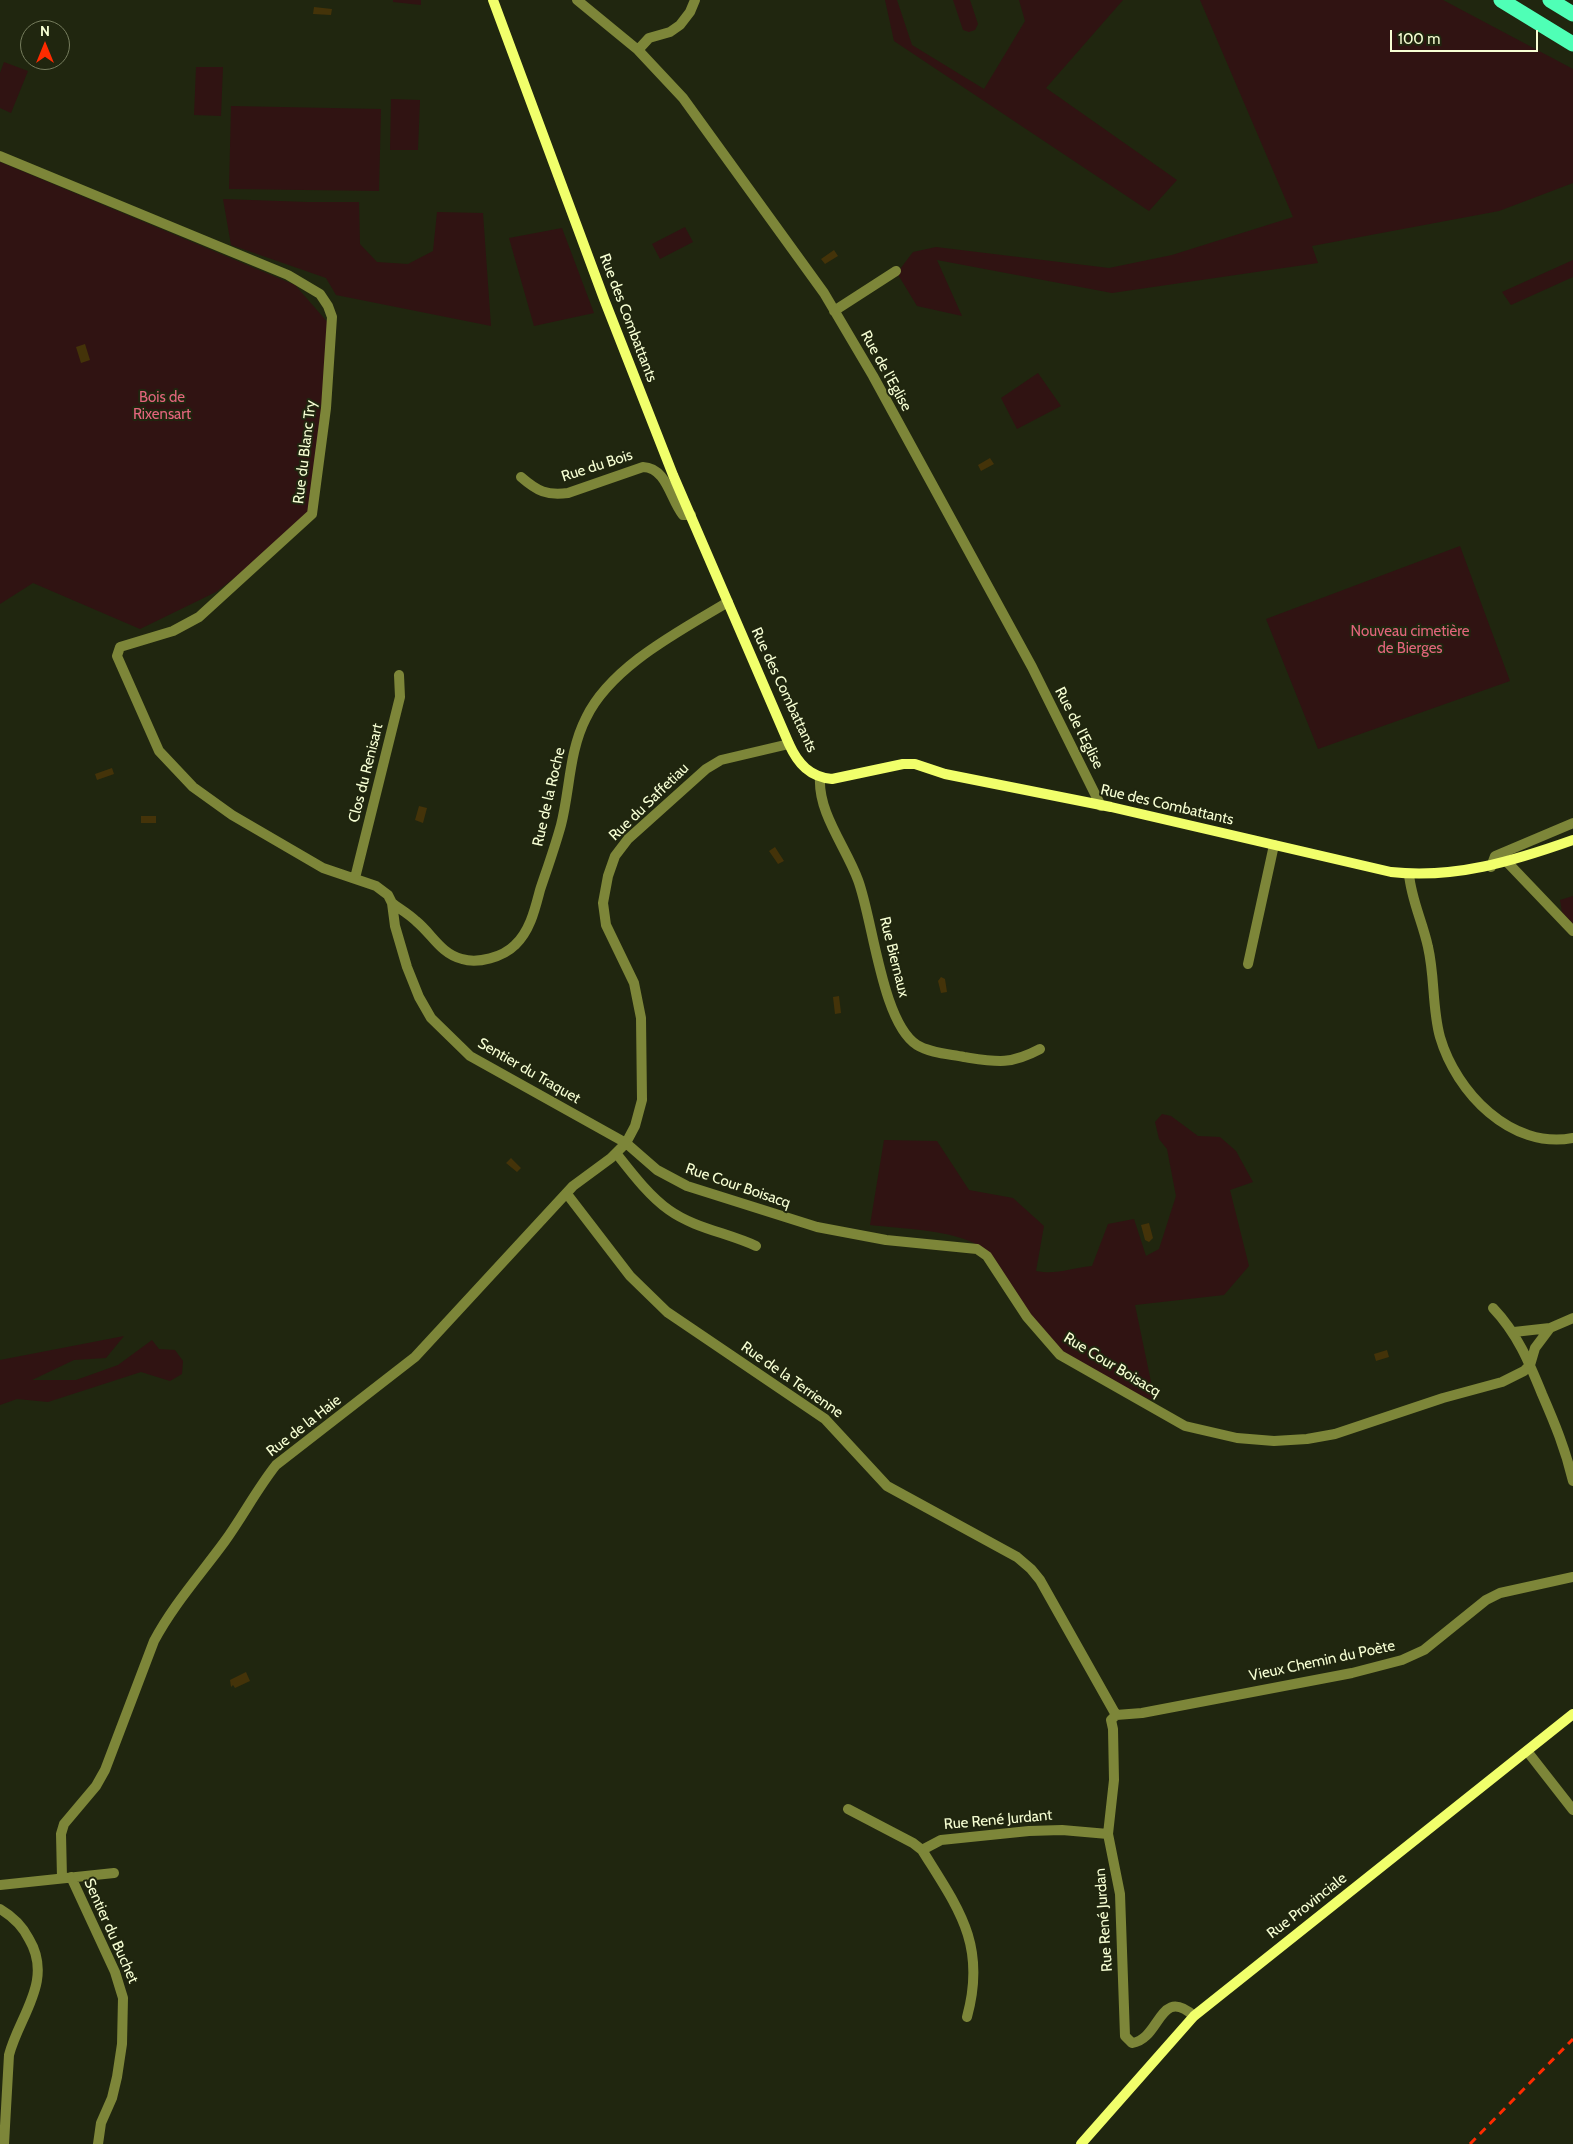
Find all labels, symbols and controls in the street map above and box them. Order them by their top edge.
north arrow [20,20,70,70]
scale bar [1393,20,1540,52]
text: N [40,22,50,40]
text: 100 m [1398,30,1440,48]
street label: Rue des Combattants [595,251,661,385]
street label: Rue de l'Eglise [856,328,916,414]
park label: Bois de Rixensart [133,389,191,424]
street label: Rue du Blanc Try [290,399,320,505]
street label: Rue du Bois [559,446,635,486]
park label: Nouveau cimetière de Bierges [1351,623,1469,658]
street label: Rue des Combattants [747,625,821,755]
street label: Rue de l'Eglise [1051,684,1107,772]
street label: Clos du Renisart [345,722,387,824]
street label: Rue de la Roche [529,746,569,848]
street label: Rue du Saffetiau [605,759,693,845]
street label: Rue des Combattants [1099,781,1235,829]
street label: Rue Biernaux [875,915,913,999]
street label: Sentier du Traquet [474,1034,584,1108]
street label: Rue Cour Boisacq [683,1160,793,1212]
street label: Rue Cour Boisacq [1060,1329,1164,1401]
street label: Rue de la Terrienne [737,1338,847,1422]
street label: Rue de la Haie [263,1391,345,1461]
street label: Vieux Chemin du Poète [1247,1637,1397,1685]
street label: Rue René Jurdant [943,1806,1053,1834]
street label: Rue René Jurdan [1091,1868,1117,1972]
street label: Rue Provinciale [1264,1869,1350,1943]
street label: Sentier du Buchet [80,1876,142,1986]

